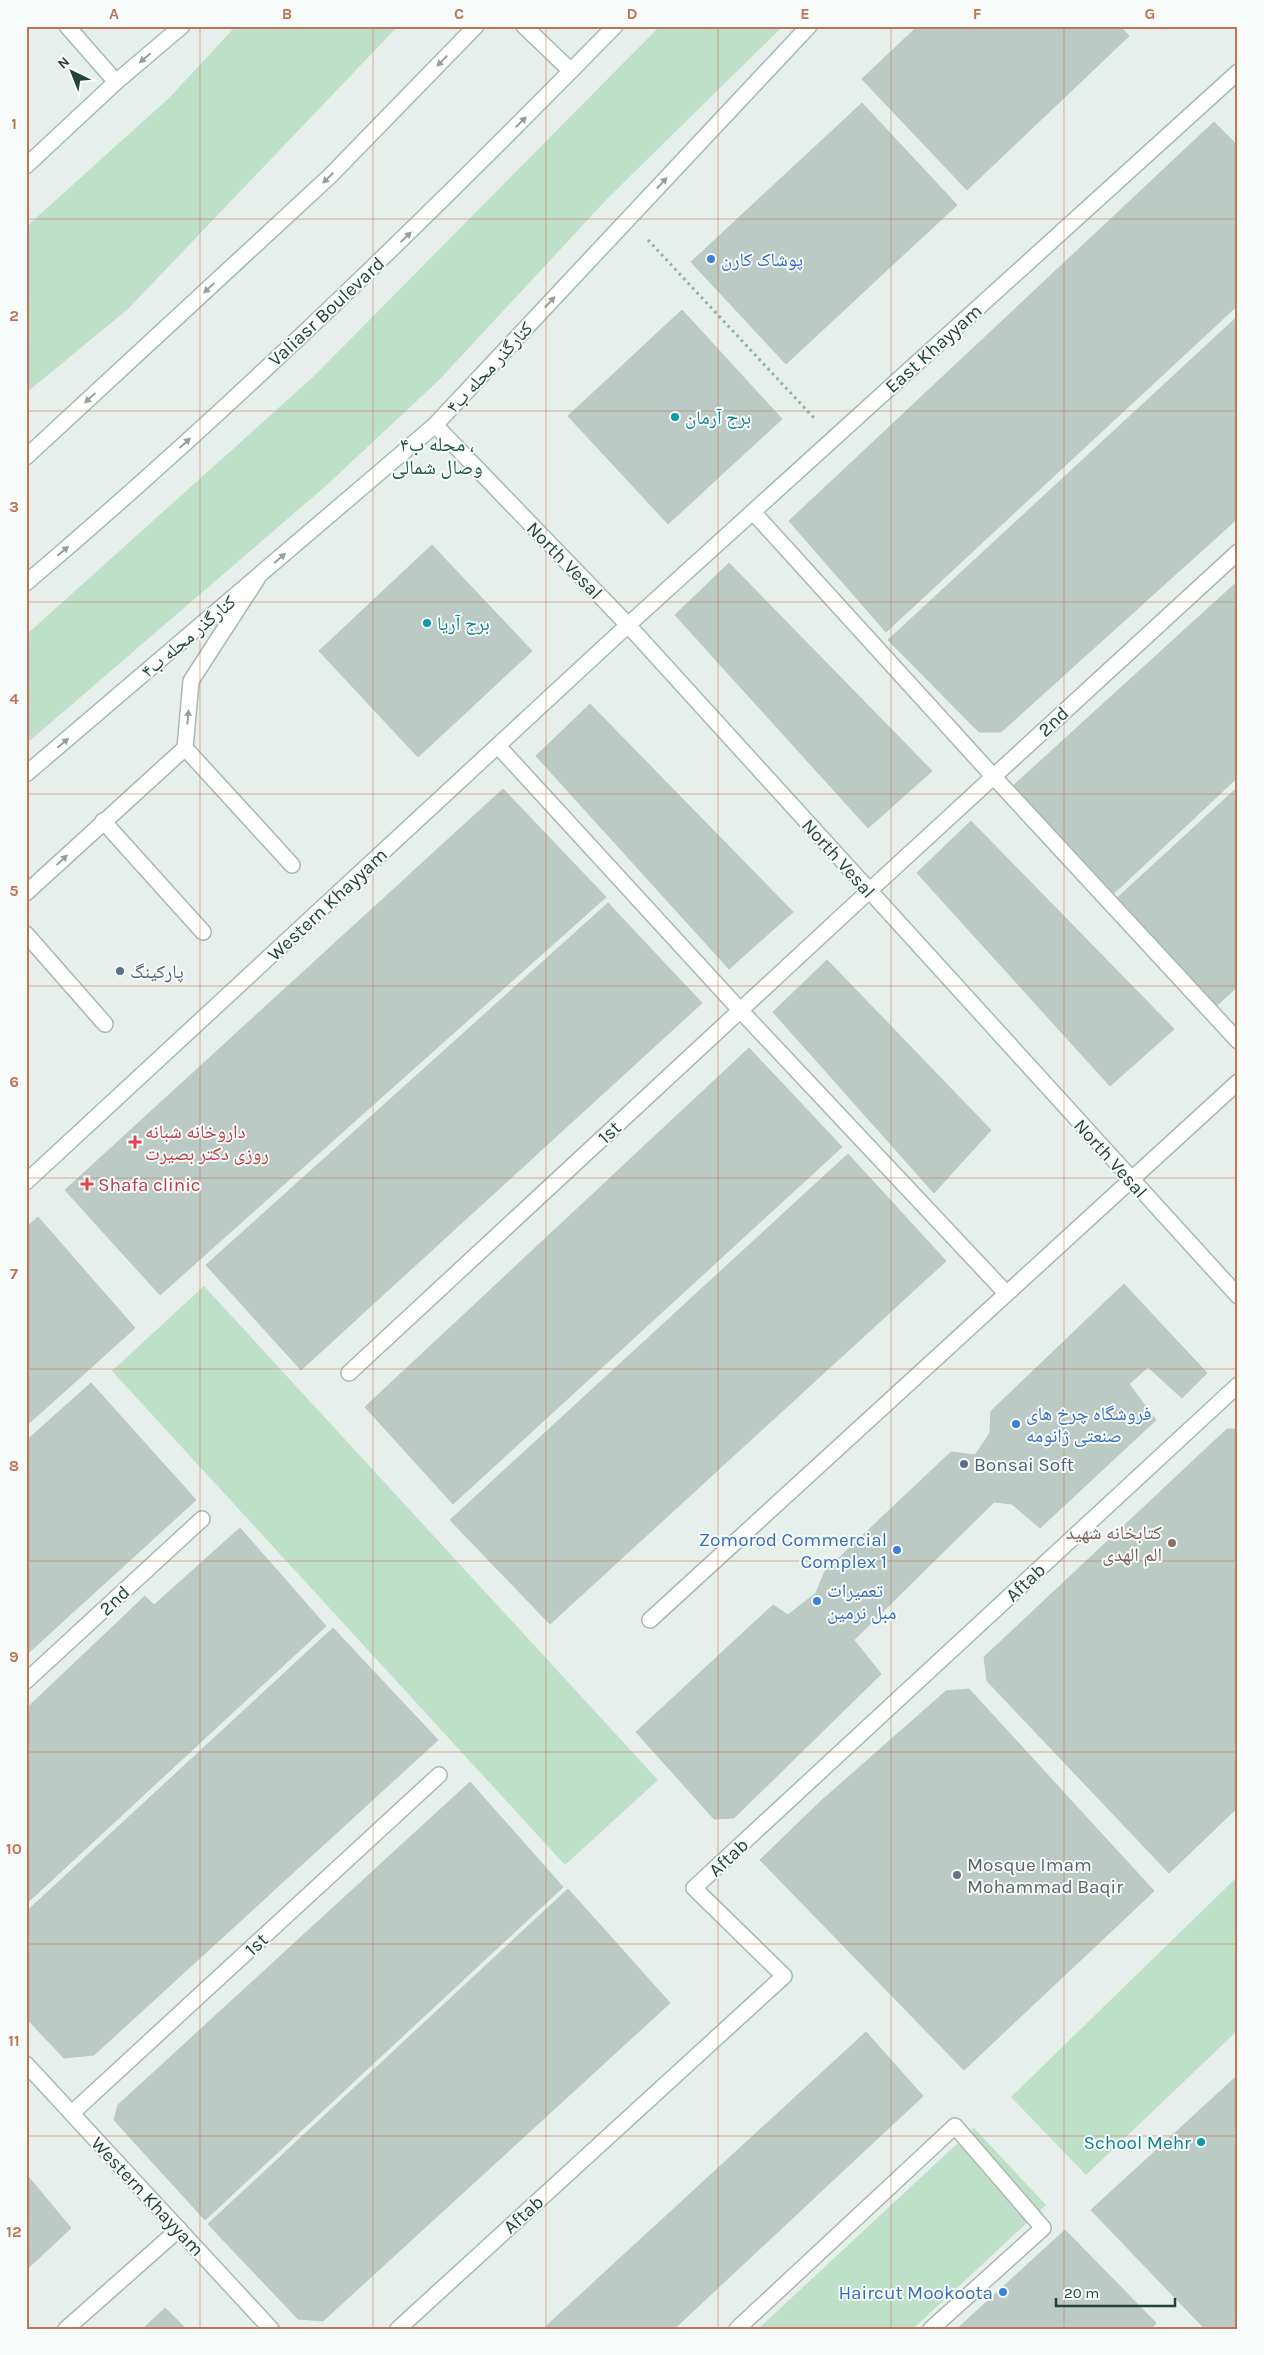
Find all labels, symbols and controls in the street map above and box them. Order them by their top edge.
text: A [109,4,119,23]
text: B [282,4,292,23]
text: C [454,4,464,23]
text: D [627,4,638,23]
text: E [800,4,810,23]
text: F [973,4,982,23]
text: G [1145,4,1155,23]
north arrow [48,48,98,98]
one-way arrow [139,52,152,63]
text: N [54,53,73,73]
one-way arrow [436,55,448,67]
text: 1 [11,114,17,133]
one-way arrow [514,116,526,128]
one-way arrow [323,171,335,183]
one-way arrow [656,178,668,190]
one-way arrow [399,231,411,243]
place label: پوشاک کارن [721,249,803,271]
street label: Valiasr Boulevard [264,252,389,371]
marker: پوشاک کارن [705,253,717,265]
one-way arrow [204,282,216,294]
one-way arrow [544,296,556,308]
street label: East Khayyam [881,300,986,398]
text: 2 [9,306,19,325]
street label: کنارگذر محله ب۴ [442,317,538,418]
one-way arrow [84,393,97,404]
place label: برج آرمان [685,407,751,429]
marker: برج آرمان [669,411,681,423]
district label: محله ب۴ ، وصال شمالی [391,433,483,479]
one-way arrow [178,437,190,449]
text: 3 [9,497,19,516]
street label: North Vesal [522,517,607,604]
one-way arrow [57,546,70,557]
one-way arrow [273,552,286,563]
street label: کنارگذر محله ب۴ [137,591,240,683]
place label: برج آریا [437,613,490,635]
marker: برج آریا [421,617,433,629]
text: 4 [9,689,19,708]
street label: 2nd [1034,702,1074,741]
one-way arrow [184,708,192,724]
one-way arrow [57,737,70,748]
street label: North Vesal [797,815,880,903]
street label: Western Khayyam [263,844,392,966]
one-way arrow [56,854,68,865]
text: 5 [9,881,19,900]
place label: پارکینگ [130,961,184,983]
marker: پارکینگ [114,965,126,977]
text: 6 [9,1072,19,1091]
street label: North Vesal [1069,1115,1152,1203]
street label: 1st [594,1117,626,1149]
place label: داروخانه شبانه روزی دکتر بصیرت [145,1121,269,1165]
marker: داروخانه شبانه روزی دکتر بصیرت [129,1136,141,1148]
place label: Shafa clinic [98,1174,201,1196]
marker: Shafa clinic [80,1177,94,1191]
text: 7 [10,1264,18,1283]
place label: فروشگاه چرخ های صنعتی ژانومه [1026,1403,1151,1447]
marker: فروشگاه چرخ های صنعتی ژانومه [1010,1418,1022,1430]
place label: Bonsai Soft [974,1454,1074,1476]
text: 8 [9,1456,19,1475]
marker: Bonsai Soft [958,1458,970,1470]
place label: کتابخانه شهید الم الهدی [1066,1522,1162,1567]
place label: Zomorod Commercial Complex 1 [699,1529,887,1573]
marker: کتابخانه شهید الم الهدی [1166,1537,1178,1549]
marker: Zomorod Commercial Complex 1 [891,1544,903,1556]
street label: Aftab [1001,1559,1050,1606]
place label: تعمیرات مبل نرمین [827,1580,896,1624]
street label: 2nd [95,1581,135,1620]
marker: تعمیرات مبل نرمین [811,1595,823,1607]
text: 9 [9,1647,19,1666]
street label: Aftab [704,1834,753,1881]
text: 10 [6,1839,22,1858]
place label: Mosque Imam Mohammad Baqir [967,1854,1123,1898]
marker: Mosque Imam Mohammad Baqir [951,1869,963,1881]
street label: 1st [241,1929,273,1961]
text: 11 [8,2031,20,2050]
street label: Western Khayyam [86,2132,208,2261]
place label: School Mehr [1083,2132,1191,2154]
marker: School Mehr [1195,2136,1207,2148]
street label: Aftab [499,2191,548,2238]
text: 12 [6,2222,22,2241]
scale bar [1056,2275,1175,2307]
place label: Haircut Mookoota [838,2282,993,2304]
text: 20 m [1064,2284,1099,2302]
marker: Haircut Mookoota [997,2286,1009,2298]

